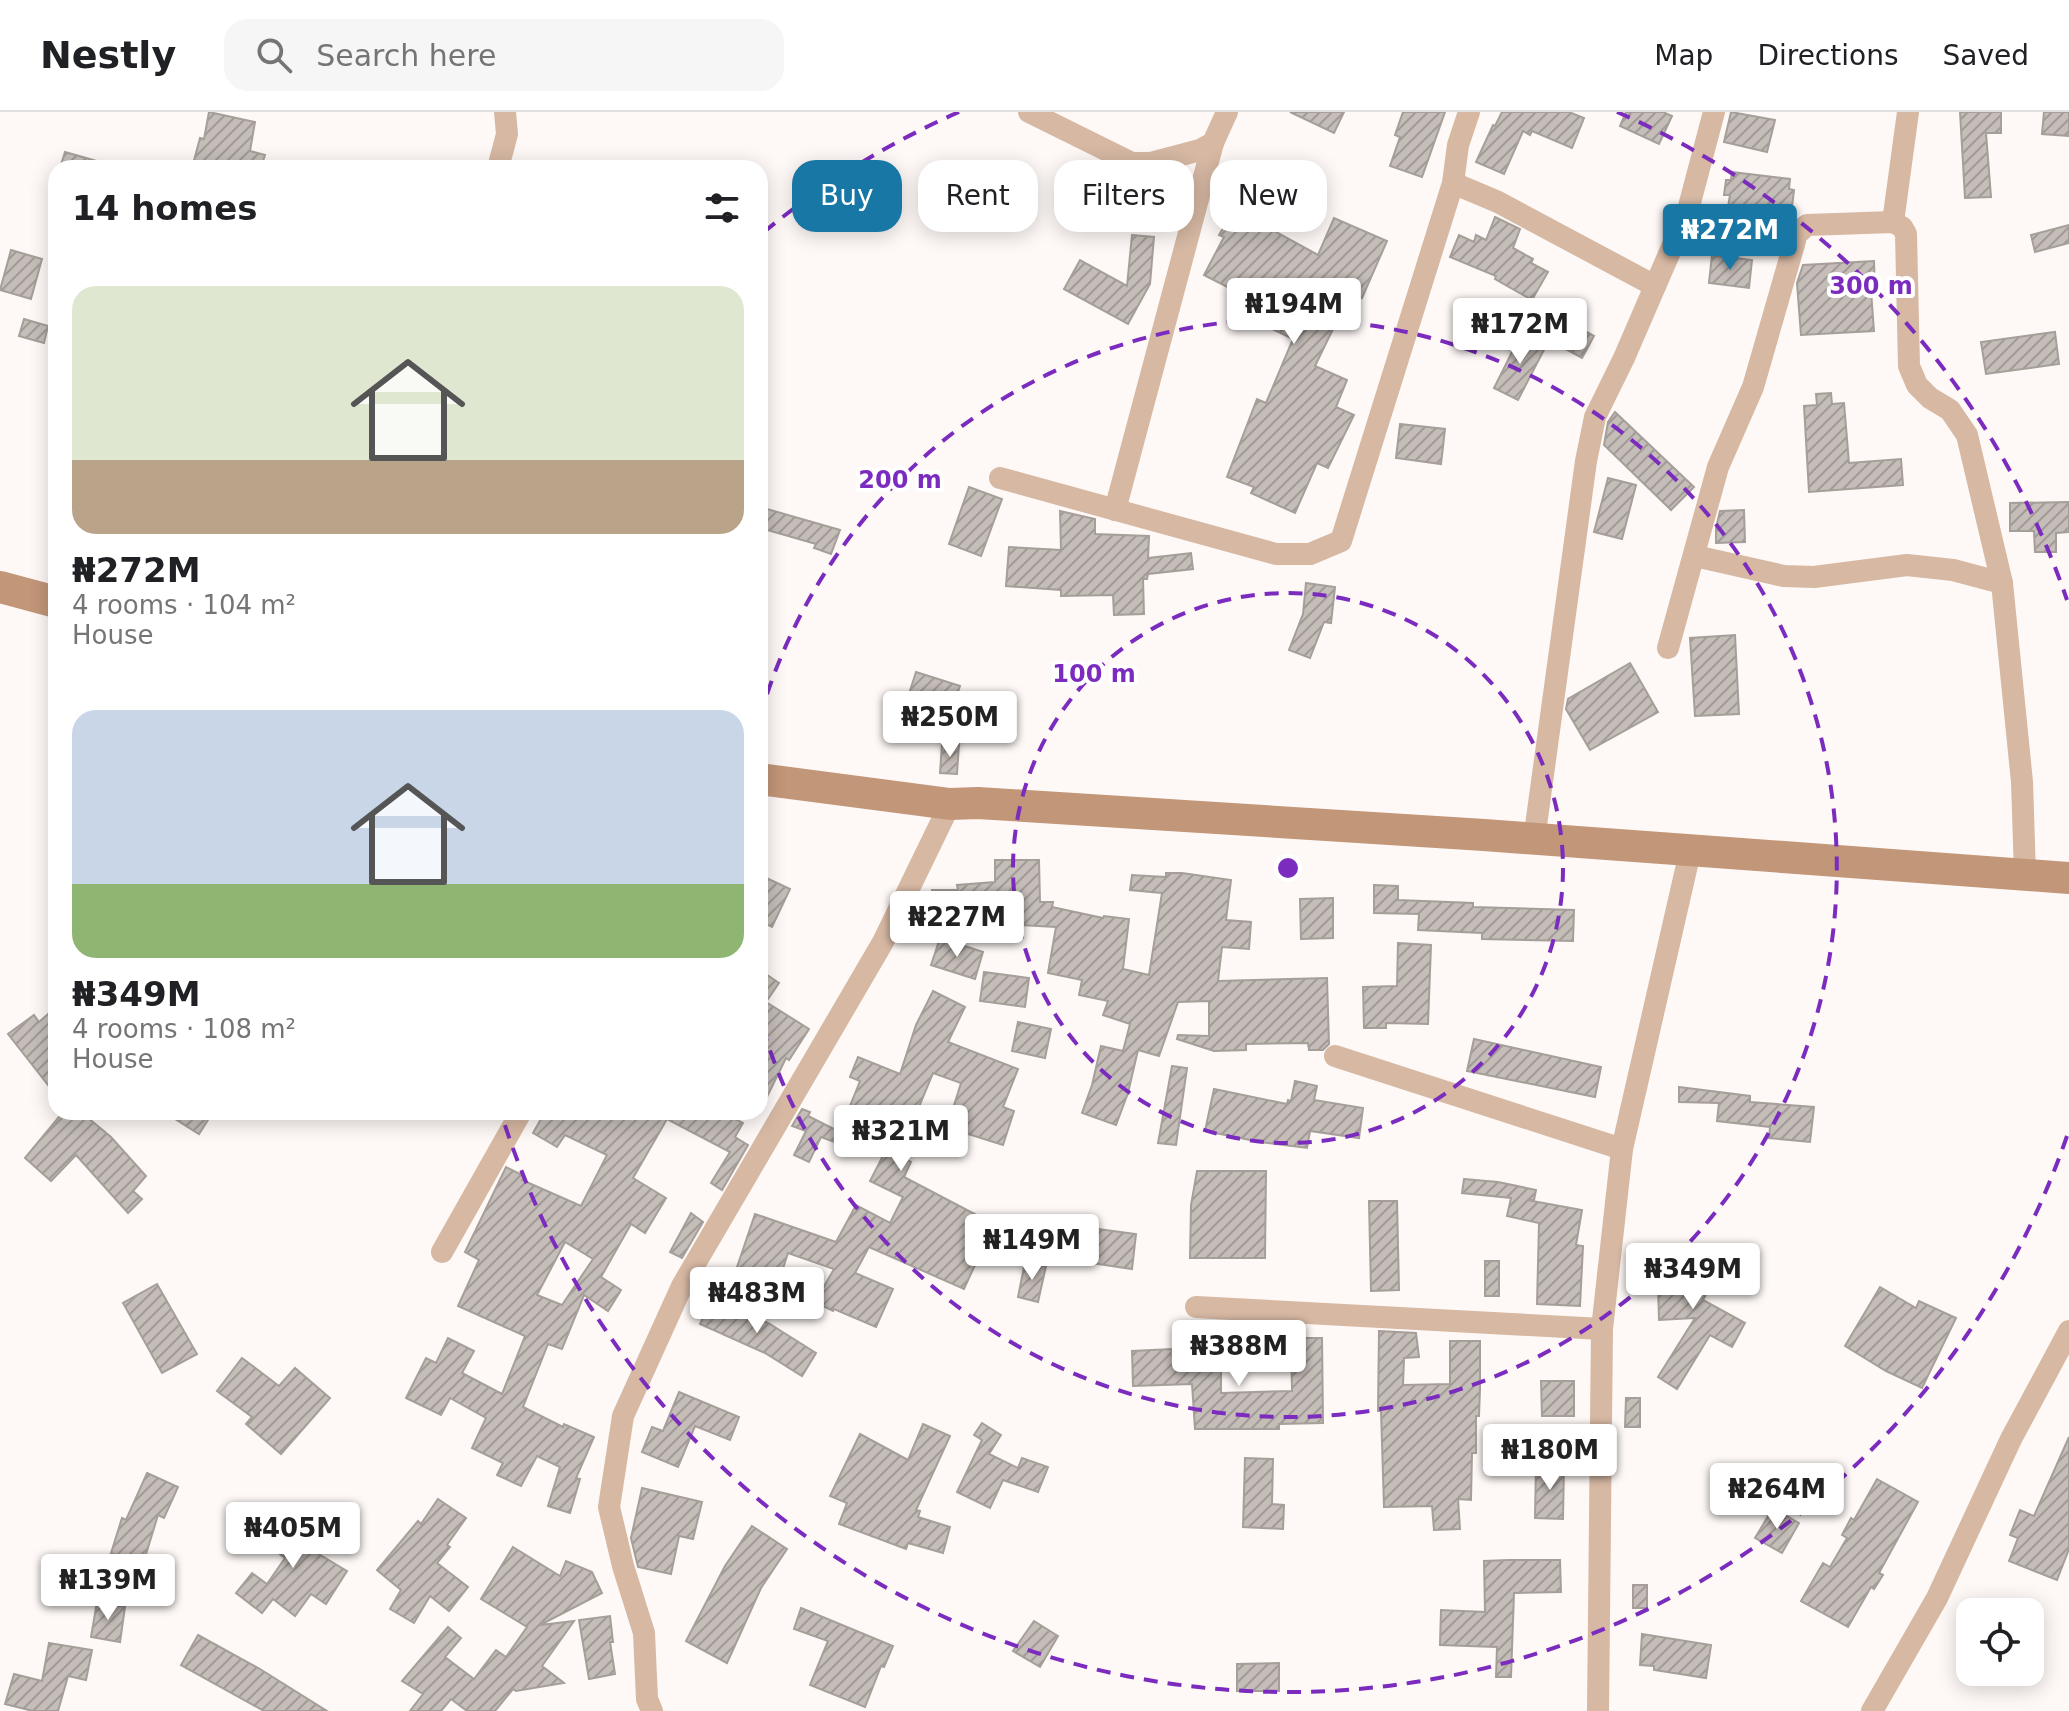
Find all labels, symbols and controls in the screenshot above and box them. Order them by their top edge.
search box [224,19,784,91]
text: Nestly [40,33,176,77]
icon: search [252,33,296,77]
text: Search here [316,38,496,73]
text: Map [1654,39,1713,72]
text: Directions [1757,39,1898,72]
text: Saved [1942,39,2029,72]
chip: Buy [792,160,902,232]
chip: Rent [918,160,1038,232]
chip: Filters [1054,160,1194,232]
chip: New [1210,160,1327,232]
icon: filters [700,186,744,230]
text: 14 homes [72,188,257,228]
pin: ₦272M [1674,204,1786,272]
text: ₦272M [1681,215,1779,245]
text: 300 m [1829,272,1913,300]
pin: ₦194M [1238,278,1350,346]
text: ₦194M [1245,289,1343,319]
pin: ₦172M [1464,298,1576,366]
text: ₦172M [1471,309,1569,339]
icon: home [336,338,480,482]
text: 200 m [858,466,942,494]
text: ₦272M [72,550,200,590]
text: 4 rooms · 104 m² [72,590,296,620]
text: House [72,620,153,650]
text: 100 m [1052,660,1136,688]
pin: ₦250M [894,691,1006,759]
text: ₦250M [901,702,999,732]
icon: home [336,762,480,906]
centre of rings [1274,854,1302,882]
pin: ₦227M [901,891,1013,959]
text: ₦227M [908,902,1006,932]
text: ₦349M [72,974,200,1014]
text: 4 rooms · 108 m² [72,1014,296,1044]
text: House [72,1044,153,1074]
pin: ₦321M [845,1105,957,1173]
text: ₦321M [852,1116,950,1146]
pin: ₦149M [976,1214,1088,1282]
text: ₦149M [983,1225,1081,1255]
pin: ₦349M [1637,1243,1749,1311]
text: ₦349M [1644,1254,1742,1284]
pin: ₦483M [701,1267,813,1335]
text: ₦483M [708,1278,806,1308]
pin: ₦388M [1183,1320,1295,1388]
text: ₦388M [1190,1331,1288,1361]
pin: ₦180M [1494,1424,1606,1492]
text: ₦180M [1501,1435,1599,1465]
pin: ₦264M [1721,1463,1833,1531]
text: ₦264M [1728,1474,1826,1504]
pin: ₦405M [237,1502,349,1570]
text: ₦405M [244,1513,342,1543]
pin: ₦139M [52,1554,164,1622]
text: ₦139M [59,1565,157,1595]
map controls [1956,1598,2044,1686]
button: locate [1956,1598,2044,1686]

